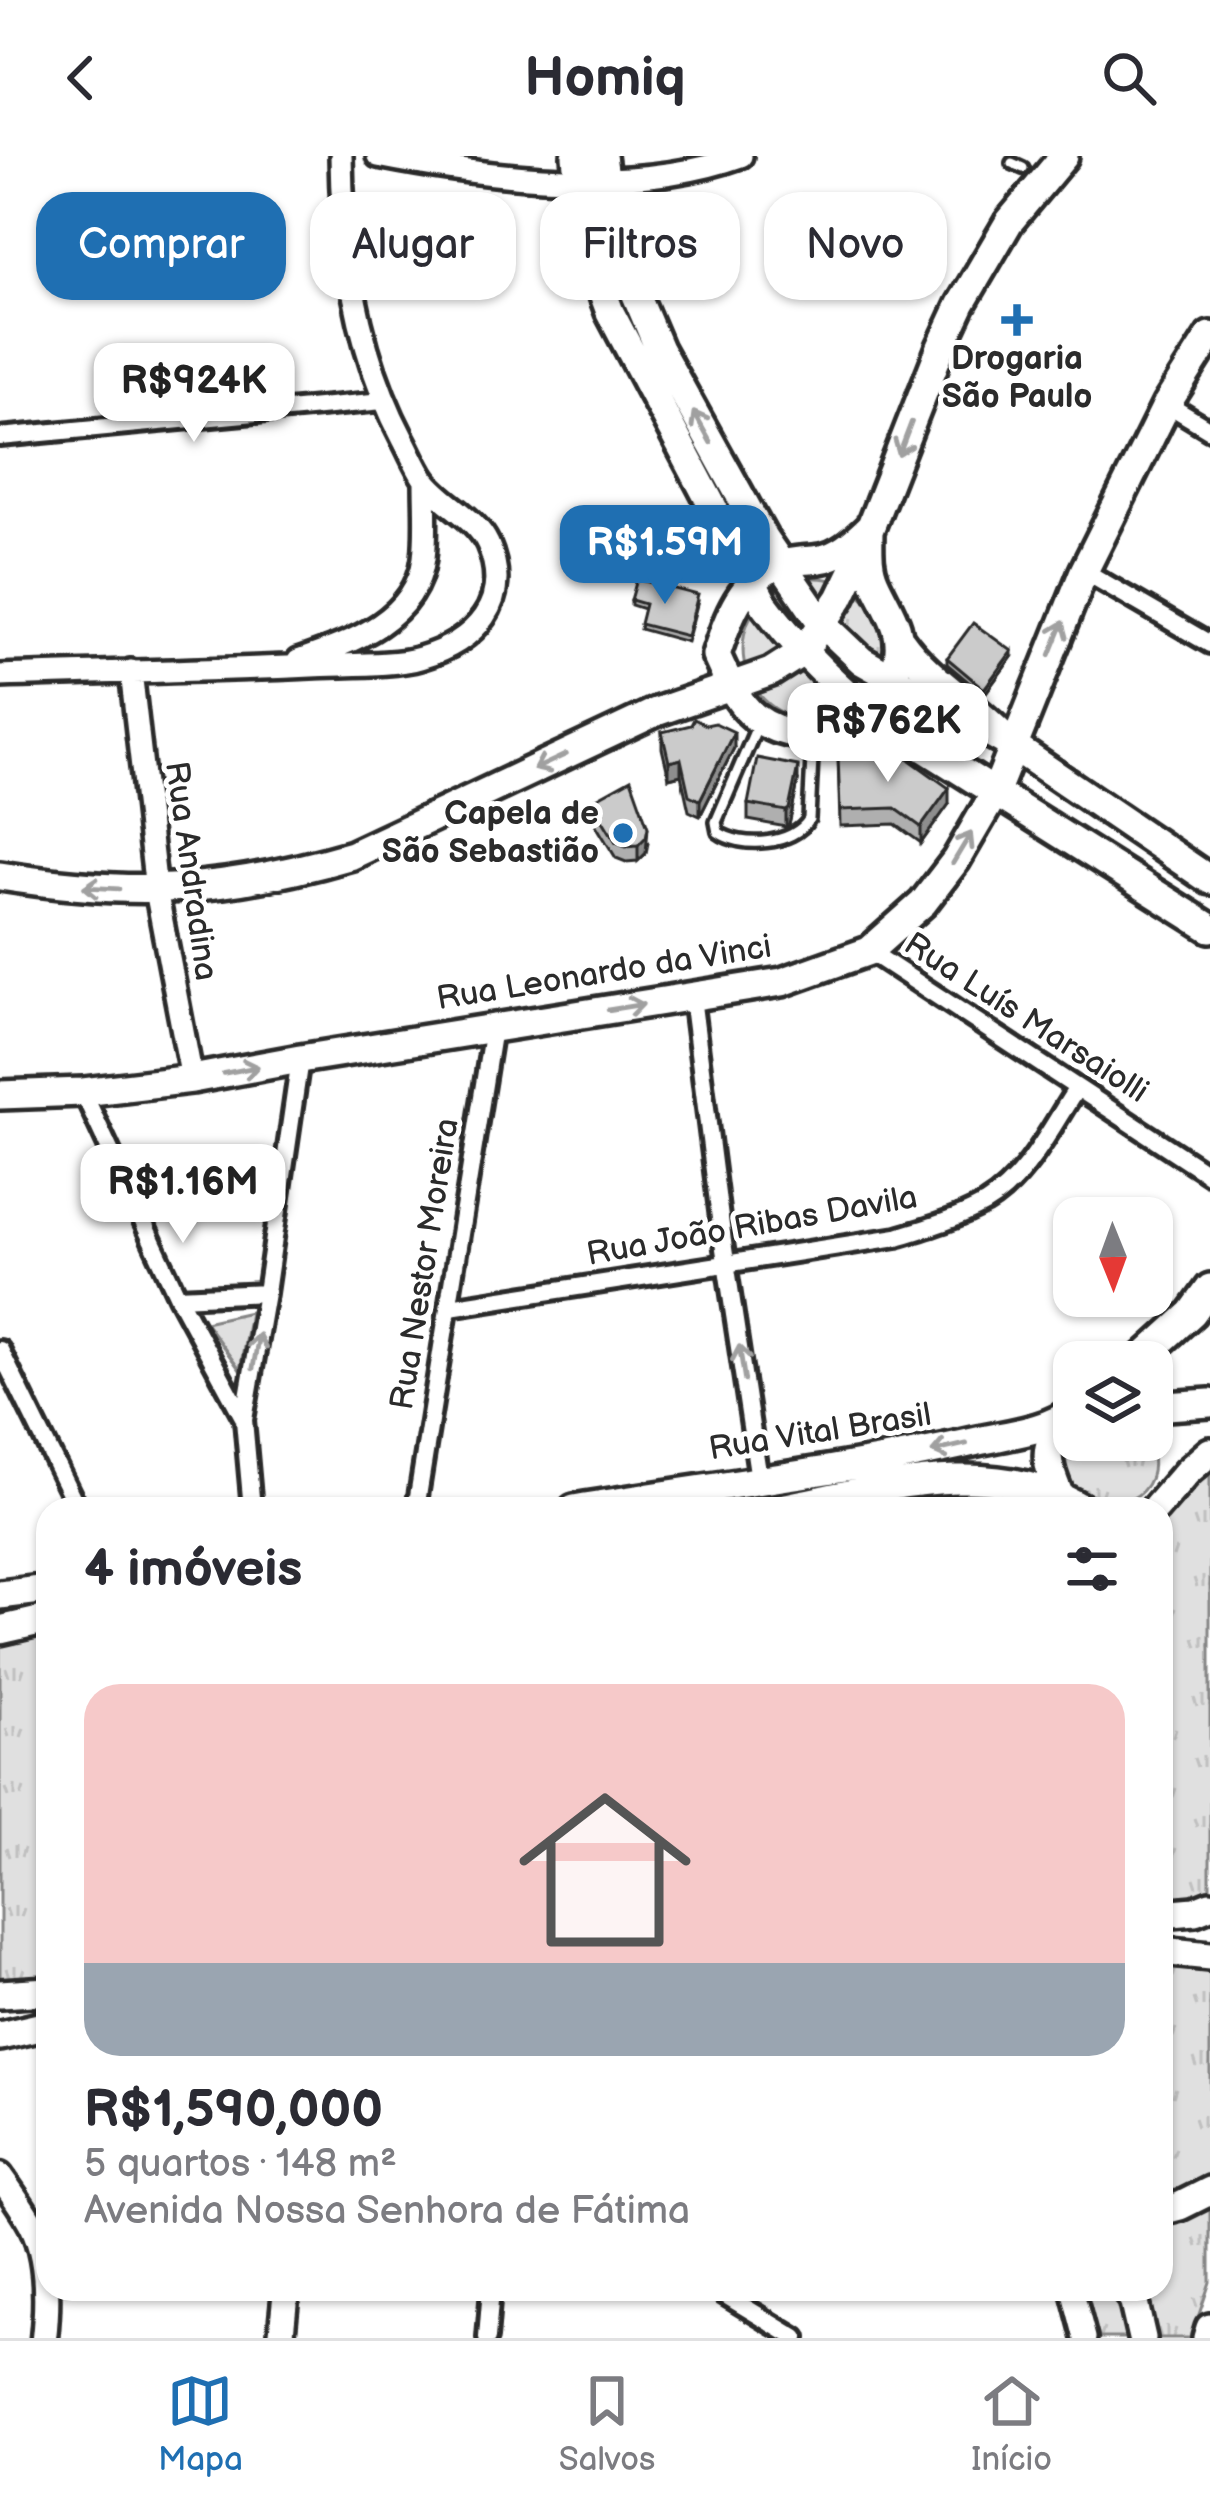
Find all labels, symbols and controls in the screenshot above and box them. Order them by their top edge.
icon: back [48,45,114,111]
icon: search [1096,45,1162,111]
text: Homiq [524,46,686,111]
chip: Comprar [36,192,286,300]
chip: Alugar [310,192,516,300]
chip: Filtros [540,192,740,300]
chip: Novo [764,192,947,300]
marker: Drogaria São Paulo [1004,307,1030,333]
place label: Drogaria São Paulo [942,339,1092,417]
pin: R$924K [96,343,292,445]
text: R$924K [121,358,267,405]
one-way arrow [690,410,713,445]
one-way arrow [892,419,914,456]
pin: R$1.59M [554,505,776,607]
text: R$1.59M [587,520,743,567]
one-way arrow [1048,620,1069,657]
pin: R$762K [790,683,986,785]
text: R$762K [814,698,962,745]
one-way arrow [533,752,569,774]
street label: Rua Andradina [156,759,226,983]
place label: Capela de São Sebastião [382,794,599,872]
marker: Capela de São Sebastião [610,820,636,846]
one-way arrow [951,832,975,866]
one-way arrow [82,877,121,900]
street label: Rua Luís Marsaiolli [897,924,1155,1112]
street label: Rua Leonardo da Vinci [434,927,774,1019]
one-way arrow [606,994,645,1017]
one-way arrow [221,1058,260,1080]
street label: Rua Nestor Moreira [382,1115,468,1413]
pin: R$1.16M [72,1144,294,1246]
text: R$1.16M [107,1159,259,1206]
street label: Rua João Ribas Davila [584,1177,920,1275]
north arrow [1053,1197,1173,1317]
map controls [1053,1197,1173,1461]
one-way arrow [246,1333,268,1372]
button: layers [1053,1341,1173,1461]
one-way arrow [730,1344,753,1383]
street label: Rua Vital Brasil [706,1395,934,1469]
one-way arrow [930,1437,968,1460]
icon: filters [1059,1536,1125,1602]
text: 4 imóveis [84,1539,302,1600]
icon: home [497,1762,713,1978]
text: R$1,590,000 [84,2080,383,2141]
text: 5 quartos · 148 m² [84,2141,397,2188]
text: Avenida Nossa Senhora de Fátima [84,2188,690,2235]
tab: Mapa [158,2368,243,2480]
tab: Salvos [559,2368,655,2480]
tab: Início [971,2368,1052,2480]

